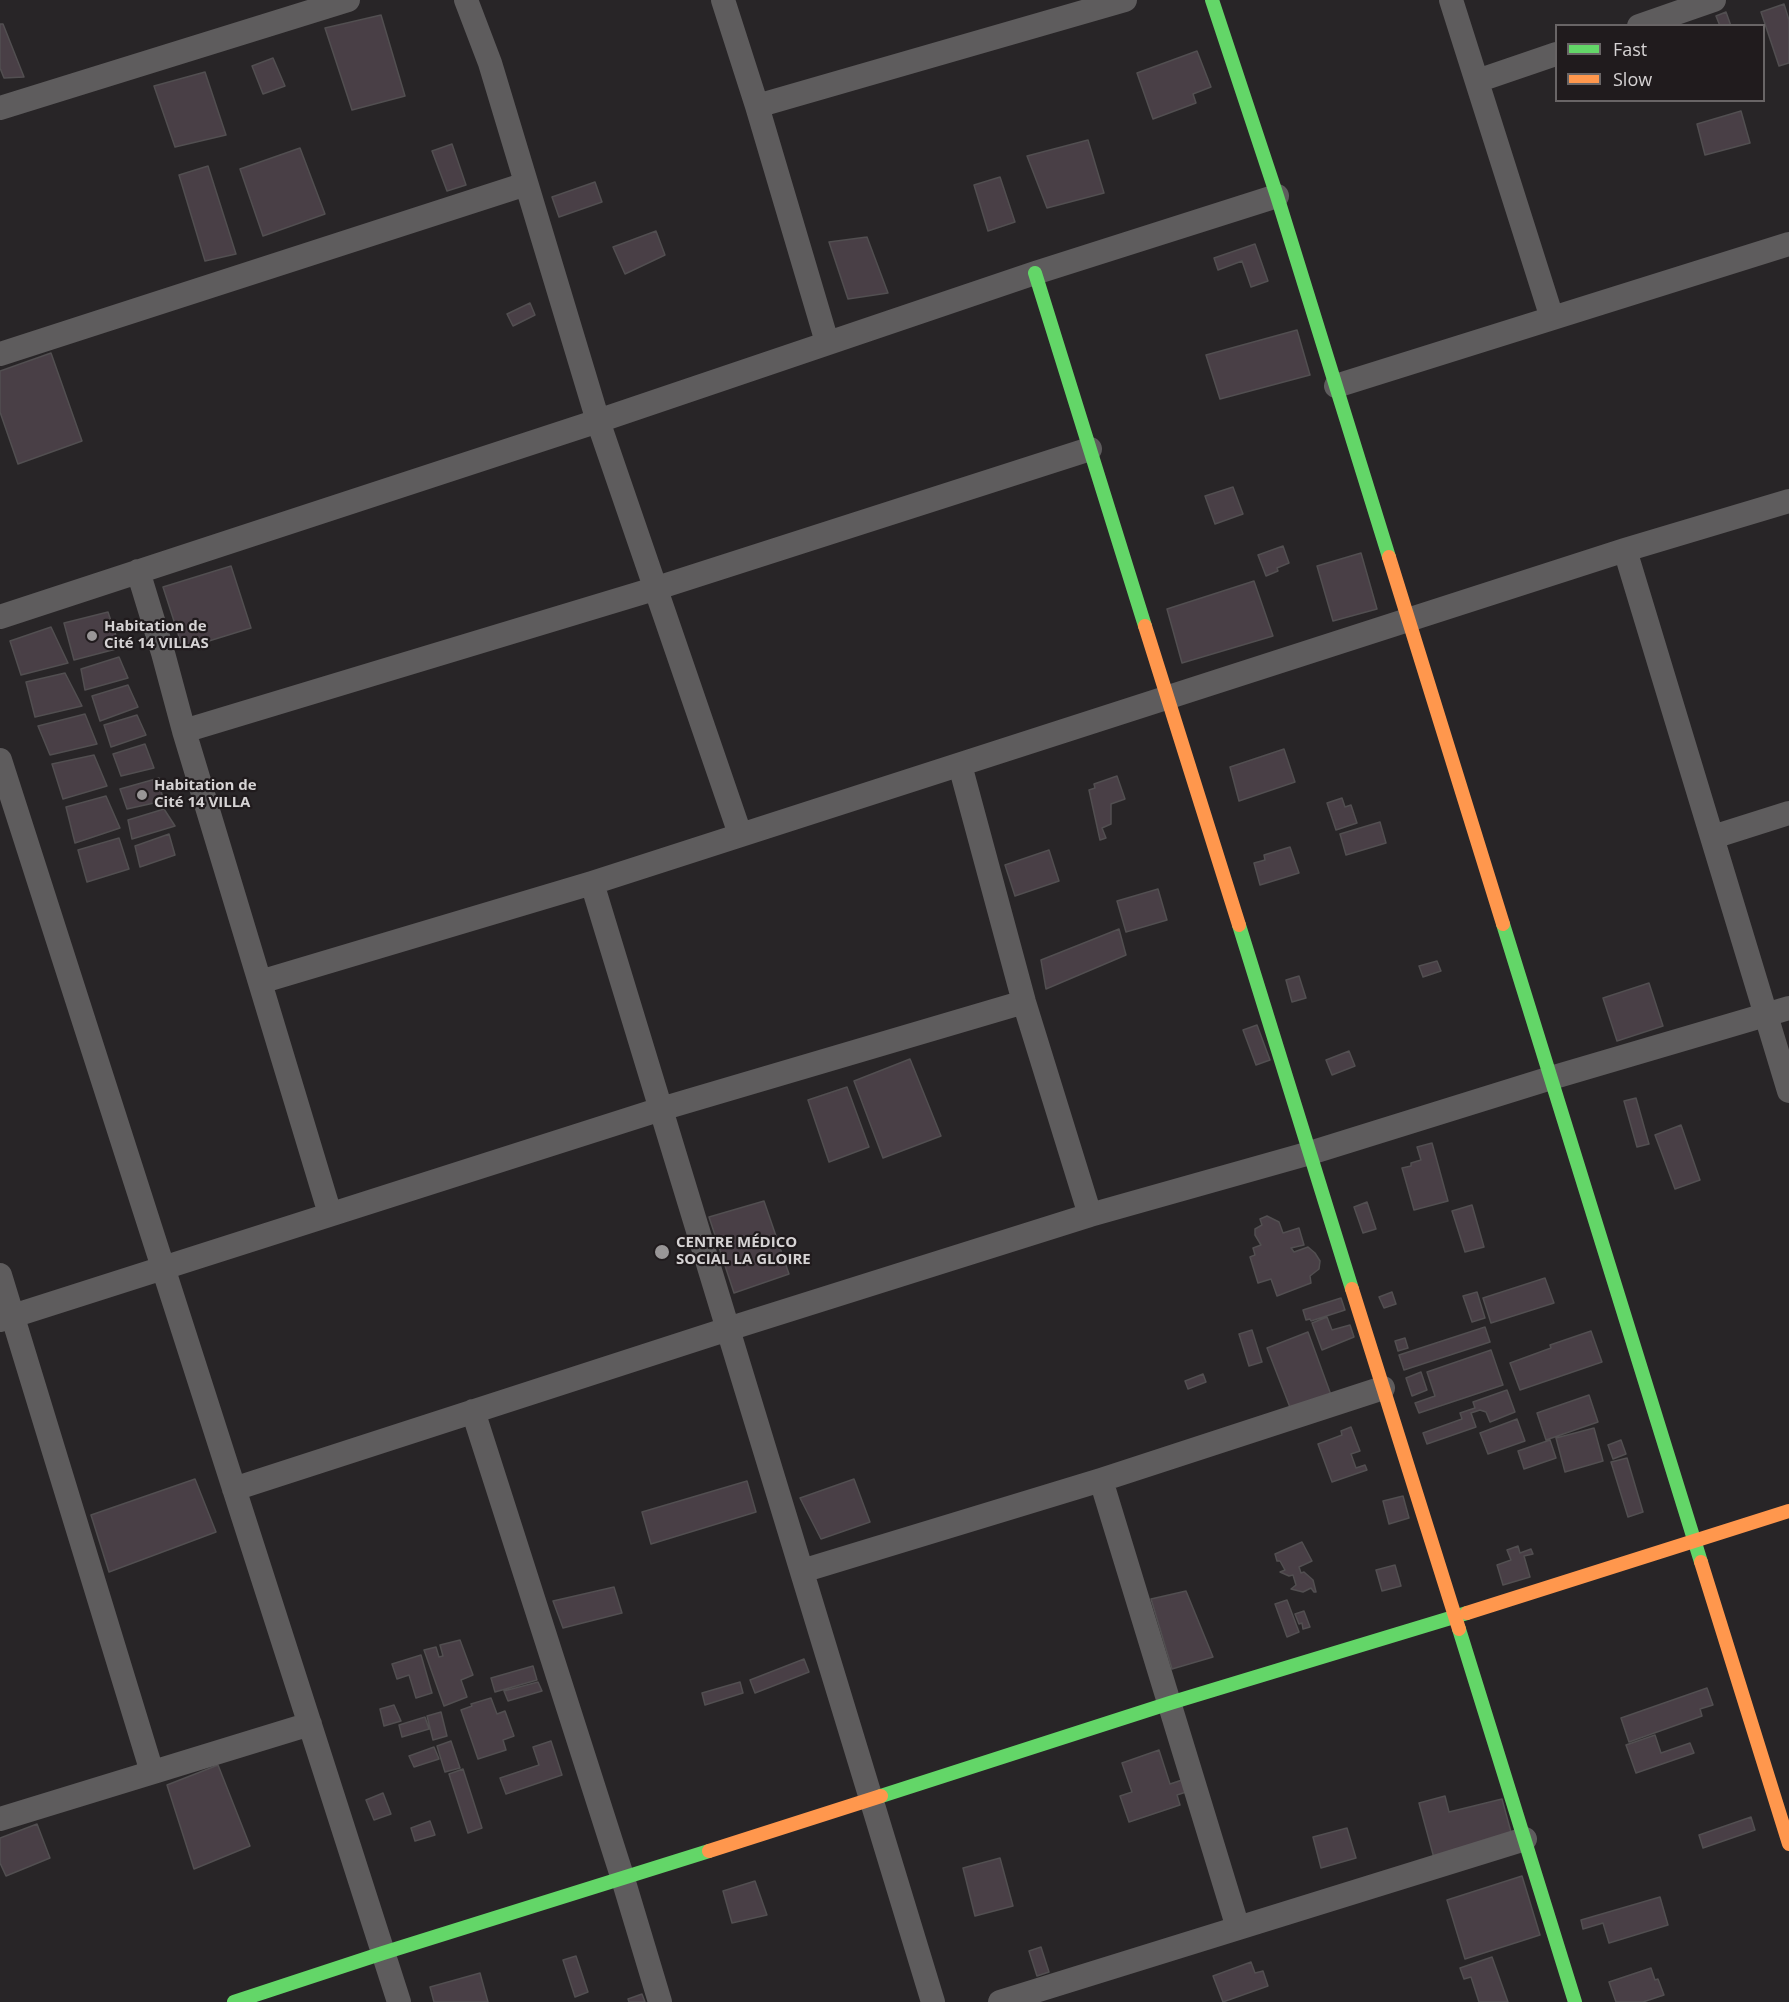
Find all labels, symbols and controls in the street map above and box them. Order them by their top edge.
legend [1555,24,1765,102]
text: Fast [1613,37,1647,61]
text: Slow [1613,67,1652,91]
place label: Habitation de Cité 14 VILLAS [104,618,209,653]
marker: Habitation de Cité 14 VILLAS [85,629,99,643]
place label: Habitation de Cité 14 VILLA [154,777,257,812]
marker: Habitation de Cité 14 VILLA [135,788,149,802]
place label: CENTRE MÉDICO SOCIAL LA GLOIRE [676,1234,811,1269]
marker: CENTRE MÉDICO SOCIAL LA GLOIRE [653,1243,671,1261]

